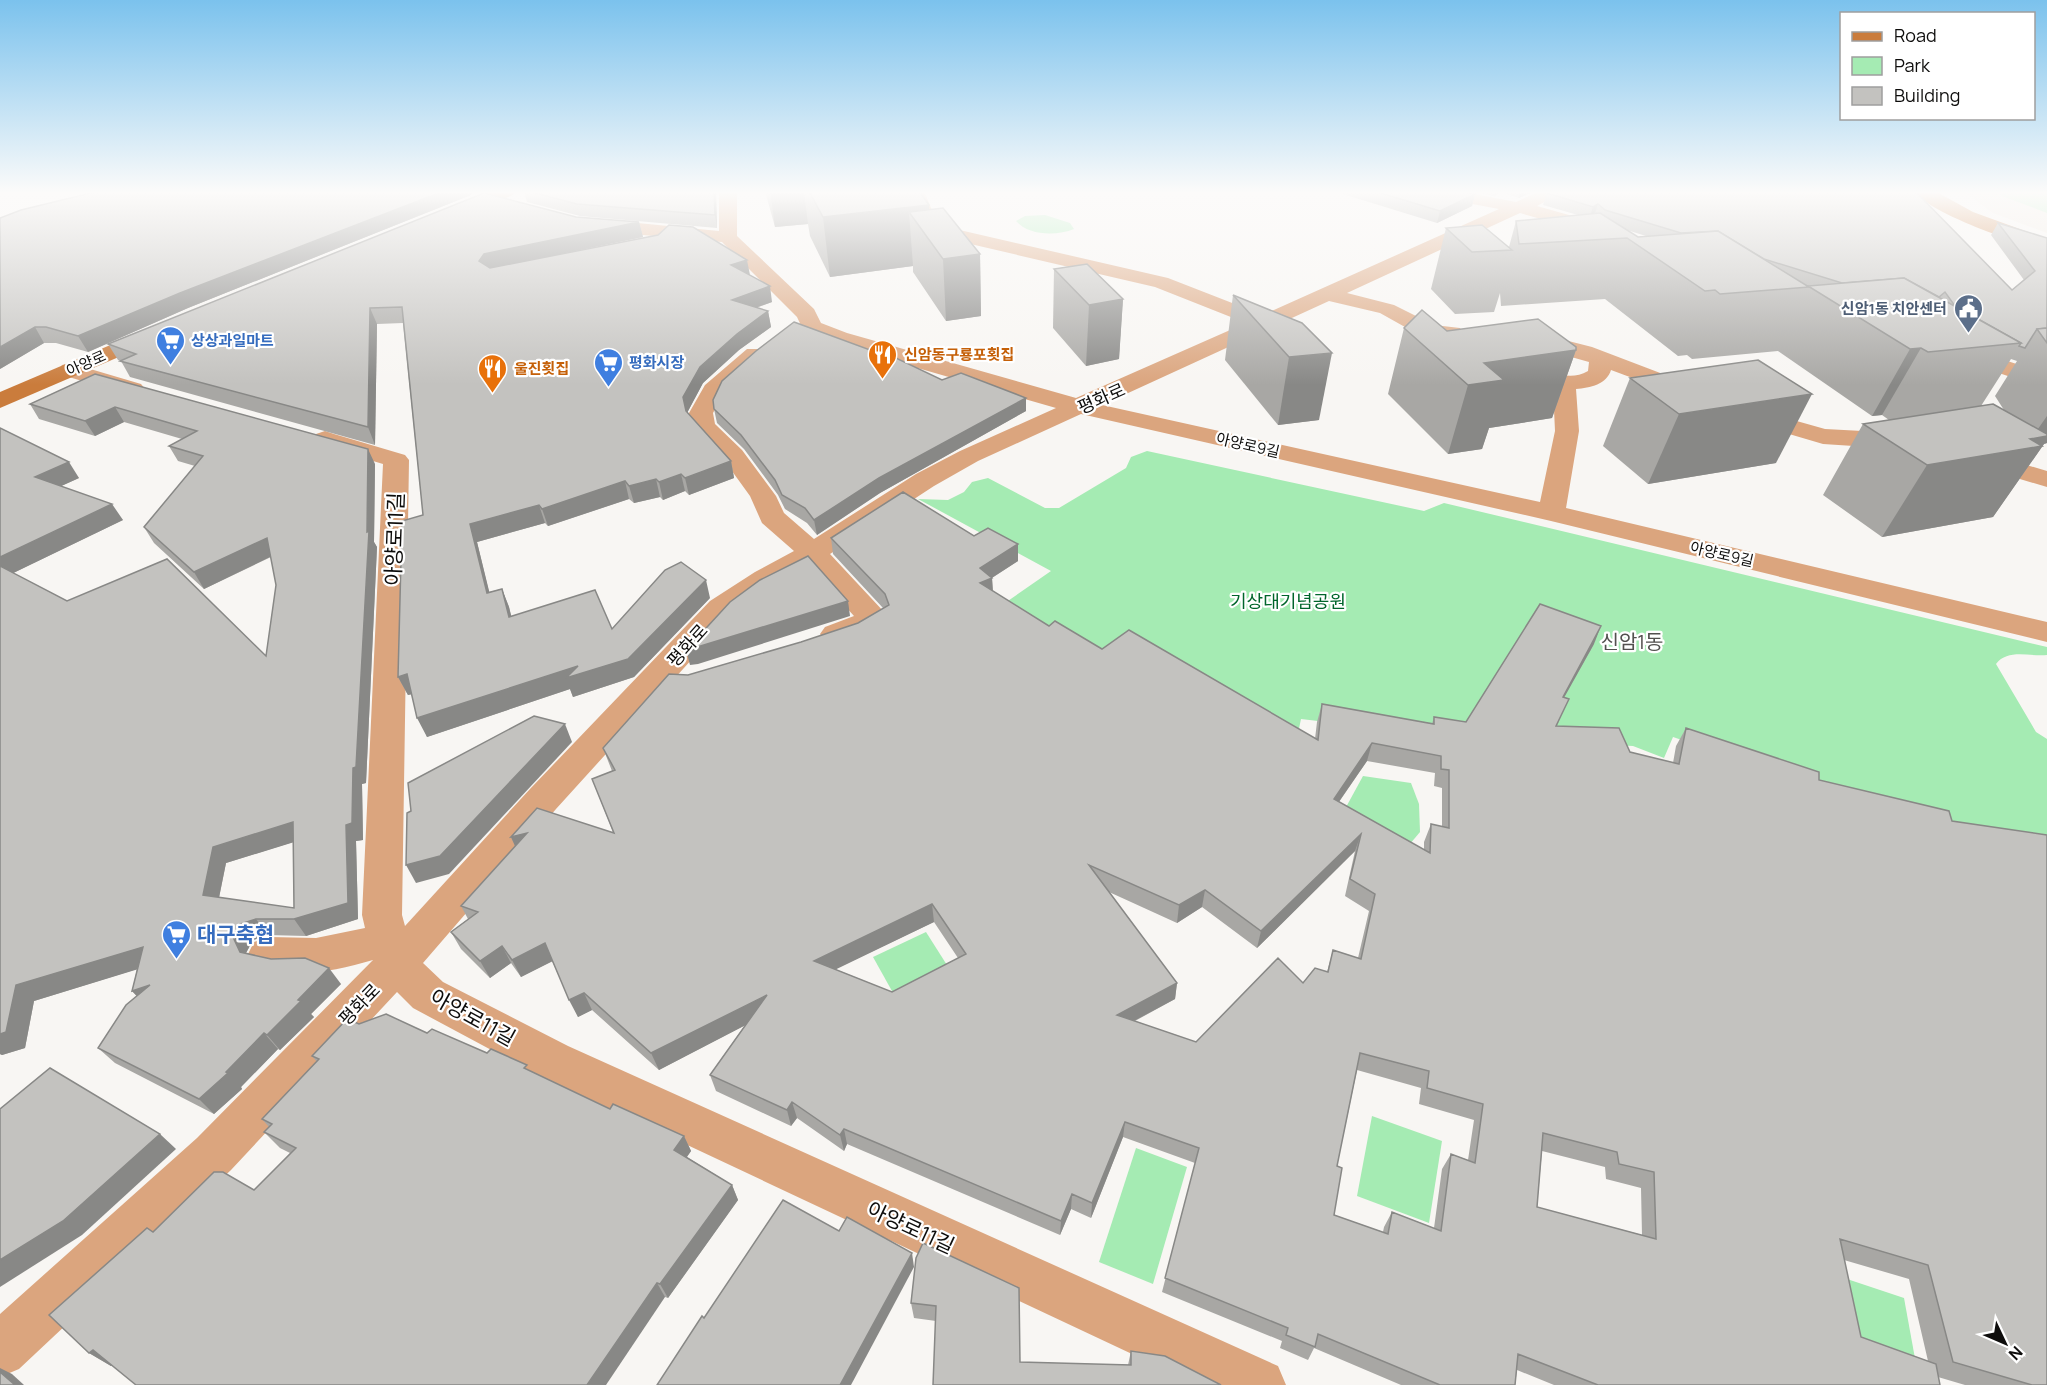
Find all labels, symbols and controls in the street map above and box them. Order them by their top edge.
legend [1840,12,2035,120]
text: Road [1894,23,1937,47]
text: Park [1894,53,1931,77]
text: Building [1894,83,1960,107]
public building icon: 신암1동 치안센터 [1952,292,1984,334]
place label: 신암1동 치안센터 [1841,298,1947,319]
supermarket icon: 상상과일마트 [154,324,186,366]
place label: 상상과일마트 [191,330,274,351]
restaurant icon: 신암동구룡포횟집 [867,338,899,380]
place label: 신암동구룡포횟집 [904,344,1014,365]
street label: 아양로 [63,345,109,381]
supermarket icon: 평화시장 [592,346,624,388]
restaurant icon: 울진횟집 [477,352,509,394]
place label: 평화시장 [629,352,684,373]
place label: 울진횟집 [514,358,569,379]
street label: 평화로 [1073,377,1129,419]
street label: 아양로9길 [1214,428,1282,462]
street label: 아양로11길 [378,492,410,586]
street label: 아양로9길 [1688,537,1756,571]
park label: 기상대기념공원 [1230,589,1346,613]
street label: 평화로 [661,619,713,671]
district label: 신암1동 [1601,628,1664,655]
supermarket icon: 대구축협 [160,918,192,960]
place label: 대구축협 [197,920,274,948]
street label: 평화로 [333,978,385,1030]
street label: 아양로11길 [425,982,521,1052]
street label: 아양로11길 [863,1195,959,1259]
north arrow [1975,1313,2035,1373]
text: N [2004,1342,2028,1365]

